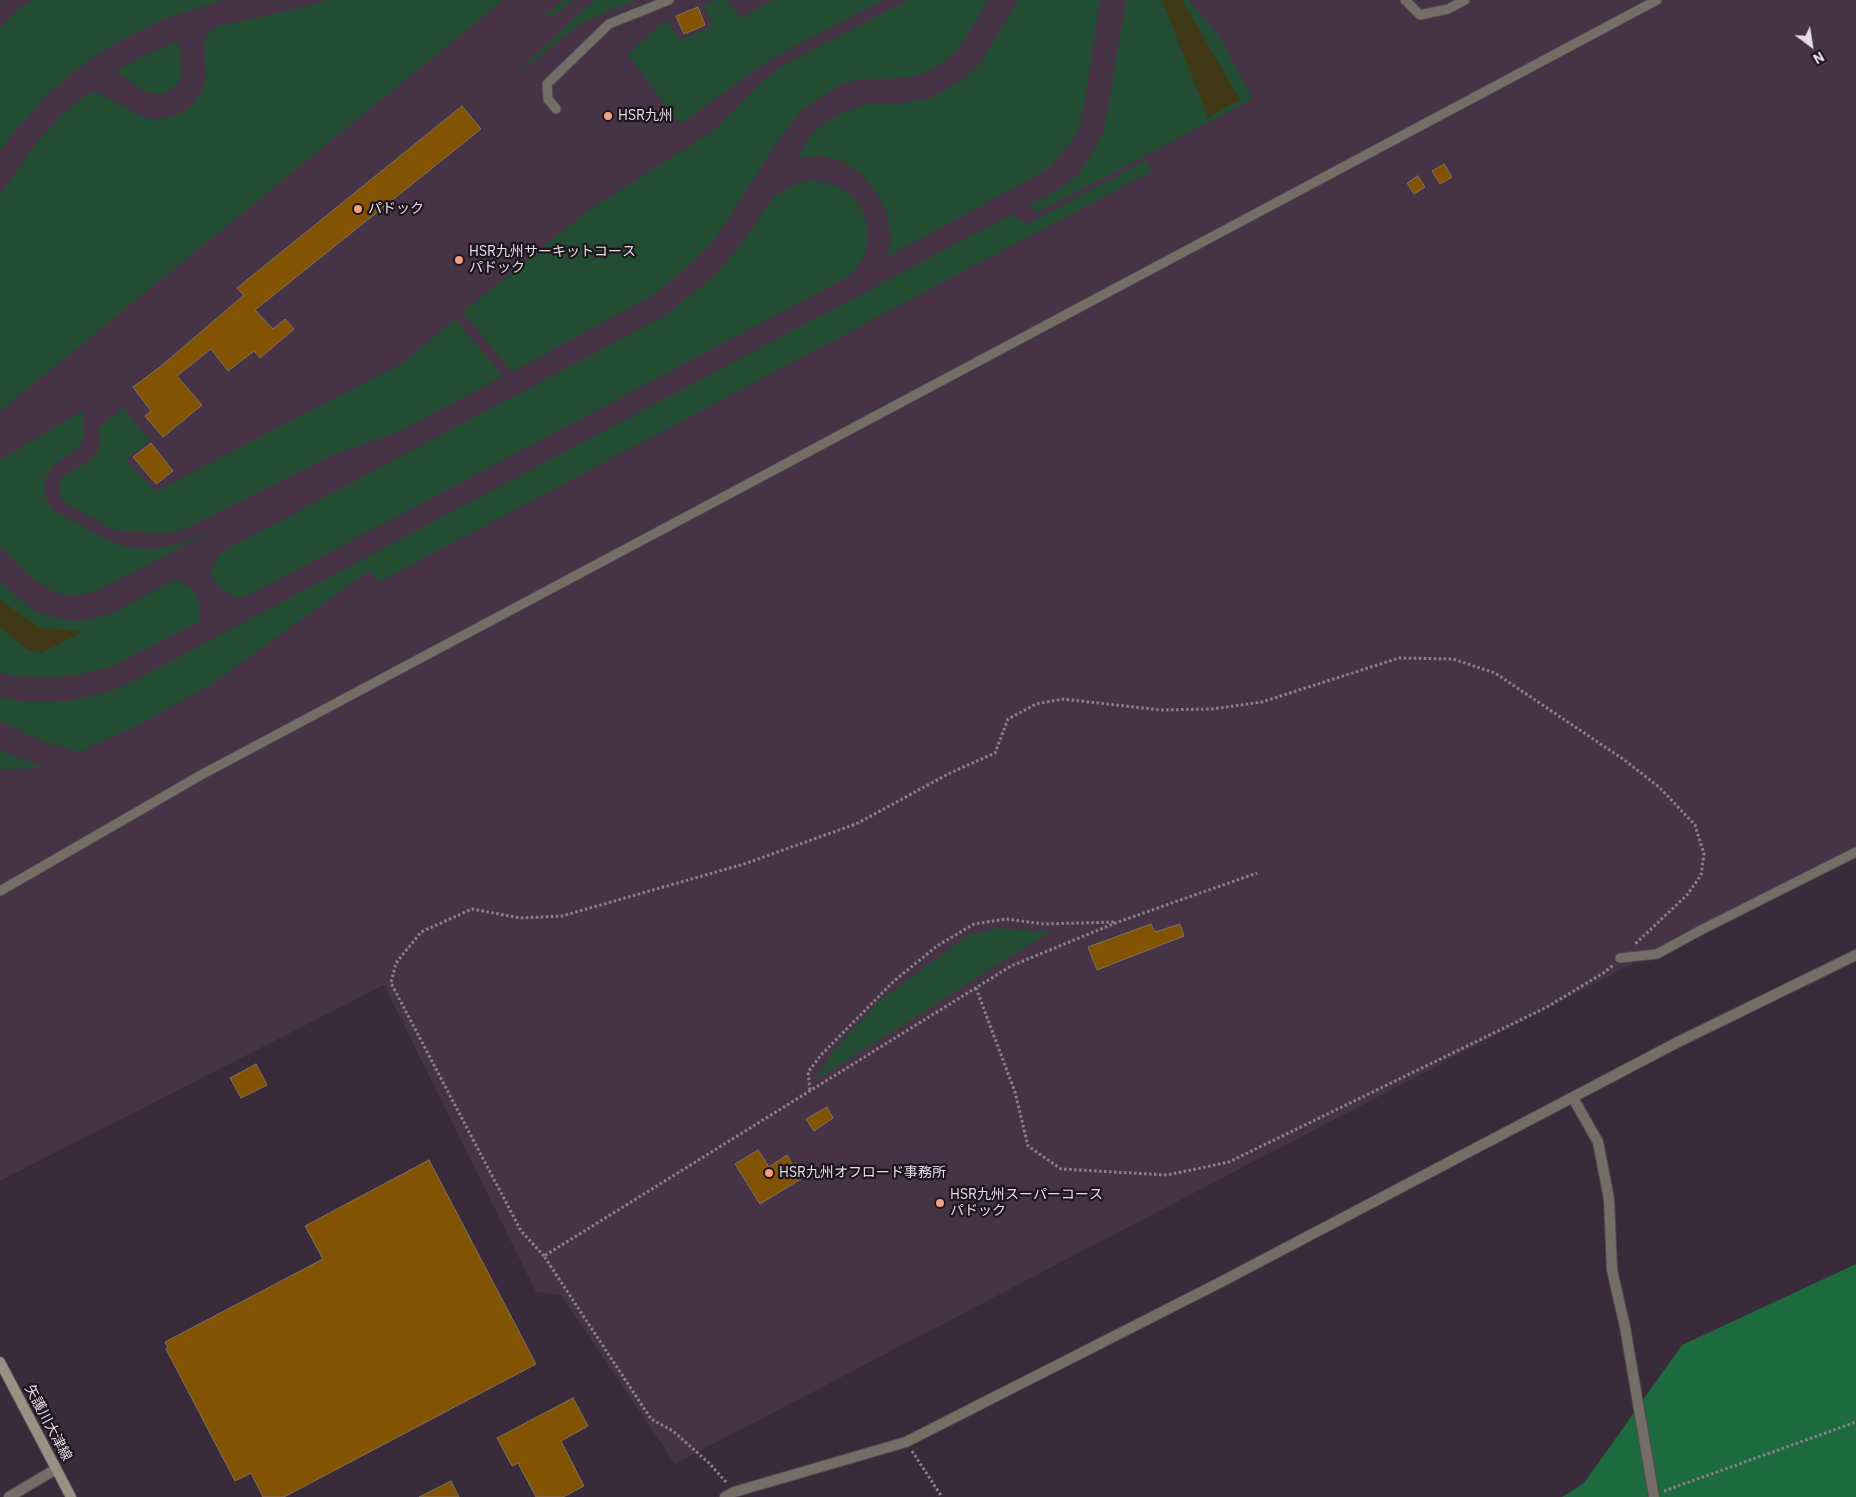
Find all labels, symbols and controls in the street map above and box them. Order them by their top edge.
north arrow [1786,20,1836,70]
text: N [1810,48,1828,68]
place label: HSR九州 [618,108,673,124]
marker: HSR九州 [602,110,614,122]
place label: パドック [368,201,424,217]
marker: パドック [352,203,364,215]
place label: HSR九州サーキットコース パドック [469,244,636,276]
marker: HSR九州サーキットコース パドック [453,254,465,266]
place label: HSR九州オフロード事務所 [779,1165,946,1181]
marker: HSR九州オフロード事務所 [763,1167,775,1179]
place label: HSR九州スーパーコース パドック [950,1187,1103,1220]
marker: HSR九州スーパーコース パドック [934,1197,946,1209]
street label: 矢護川大津線 [21,1382,75,1464]

